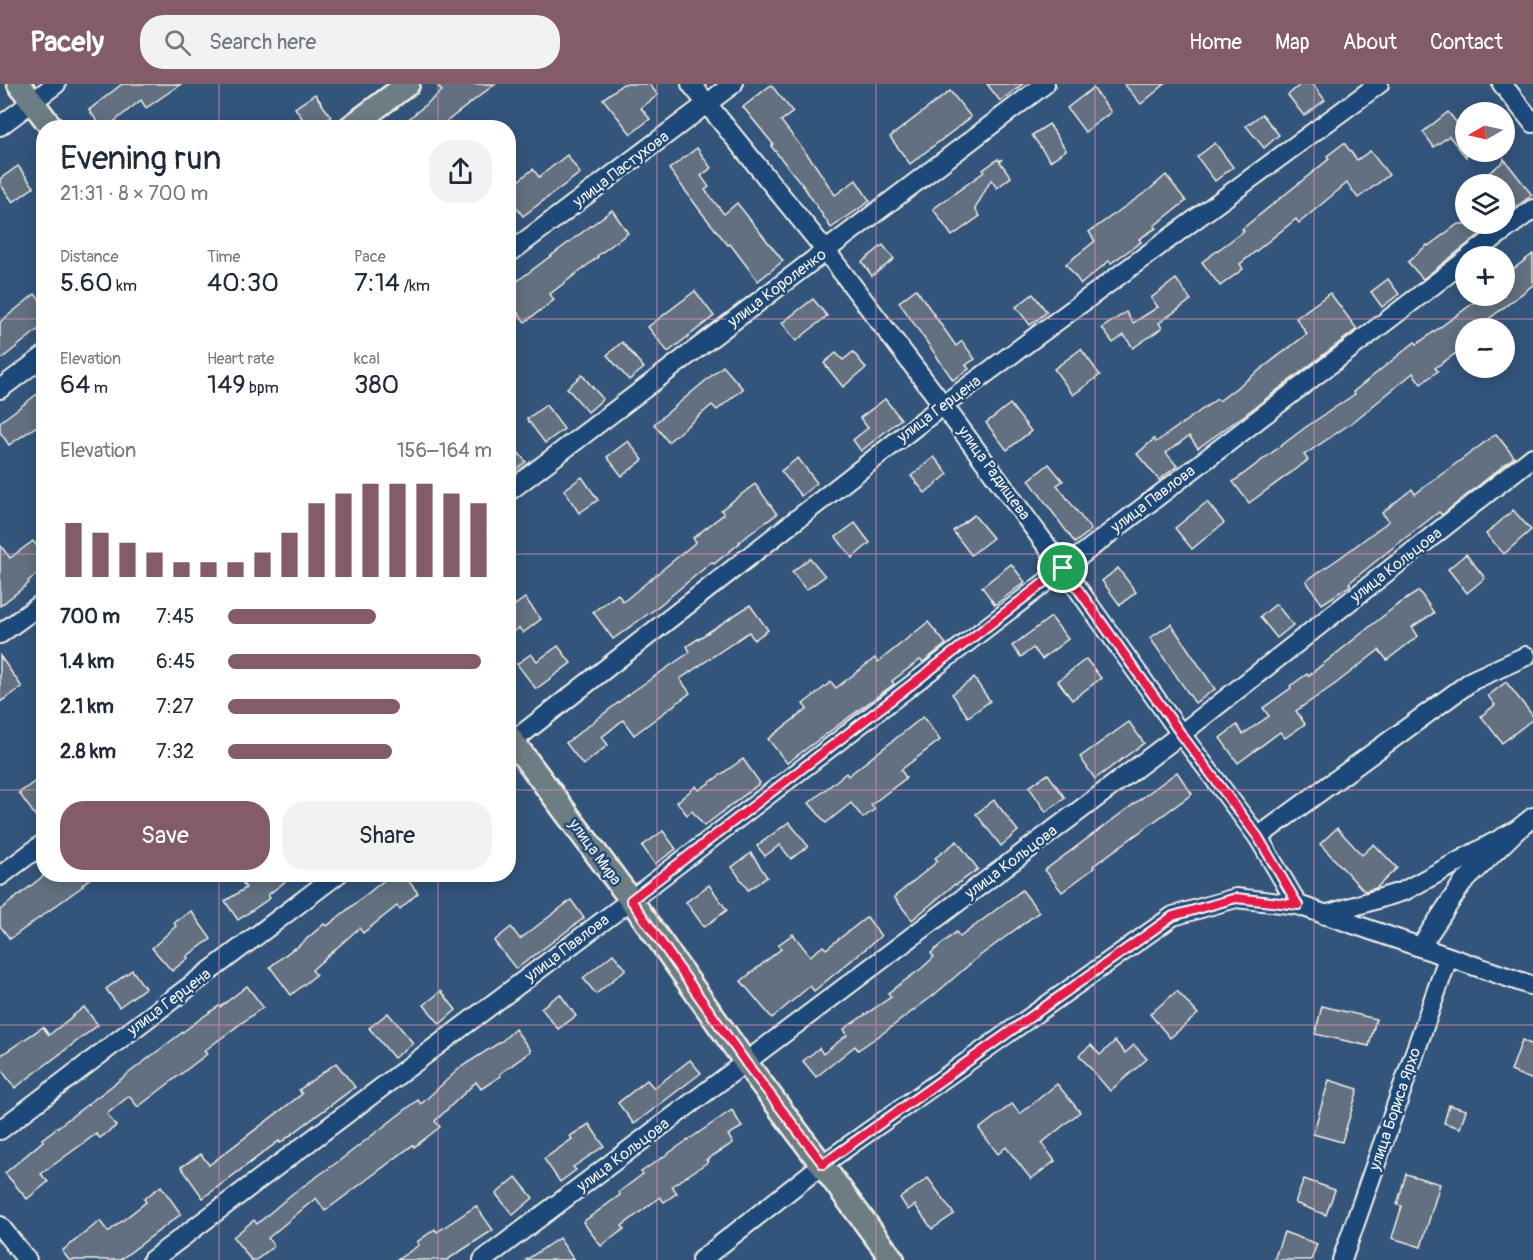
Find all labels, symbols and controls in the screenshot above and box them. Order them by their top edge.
search box [140,15,560,69]
text: Pacely [30,25,104,60]
icon: search [161,26,194,59]
text: Search here [209,28,316,56]
text: Home [1189,29,1242,56]
text: Map [1275,29,1310,56]
text: About [1343,29,1397,56]
text: Contact [1430,29,1503,56]
north arrow [1455,102,1515,162]
map controls [1455,102,1515,378]
street label: улица Пастухова [568,126,673,212]
text: Evening run [60,138,221,179]
button: share [429,140,492,203]
button: layers [1455,174,1515,234]
text: 21:31 · 8 × 700 m [60,181,208,206]
street label: улица Короленко [723,244,831,332]
button: + [1455,246,1515,306]
text: Distance [60,247,119,267]
text: Time [207,247,240,267]
text: Pace [354,247,386,267]
text: 5.60 [60,267,113,299]
text: 40:30 [207,267,279,299]
text: 7:14 [354,267,400,299]
text: km [113,276,137,296]
text: /km [400,276,430,296]
button: − [1455,318,1515,378]
text: Elevation [60,349,121,369]
text: Heart rate [207,349,274,369]
text: kcal [354,349,380,369]
text: 64 [60,369,90,401]
text: 149 [207,369,246,401]
text: 380 [354,369,399,401]
street label: улица Герцена [892,371,985,448]
text: m [90,378,108,398]
text: bpm [246,378,279,398]
street label: улица Радищева [953,421,1035,524]
text: Elevation [60,438,136,463]
text: 156–164 m [397,438,492,463]
street label: улица Павлова [1106,461,1199,538]
street label: улица Кольцова [1345,523,1446,608]
pin [1037,542,1088,593]
icon: arrive [1046,551,1079,584]
text: 700 m [60,604,120,629]
text: 7:45 [156,604,194,629]
text: 1.4 km [60,649,114,674]
text: 6:45 [156,649,195,674]
text: 2.1 km [60,694,114,719]
text: 7:27 [156,694,194,719]
text: 2.8 km [60,739,116,764]
text: 7:32 [156,739,194,764]
button: Save [60,801,270,870]
button: Share [282,801,492,870]
street label: улица Мира [564,814,626,889]
street label: улица Кольцова [960,821,1061,904]
street label: улица Павлова [520,910,613,987]
street label: улица Герцена [122,964,215,1041]
street label: улица Бориса Ярхо [1364,1045,1426,1174]
street label: улица Кольцова [572,1114,673,1197]

